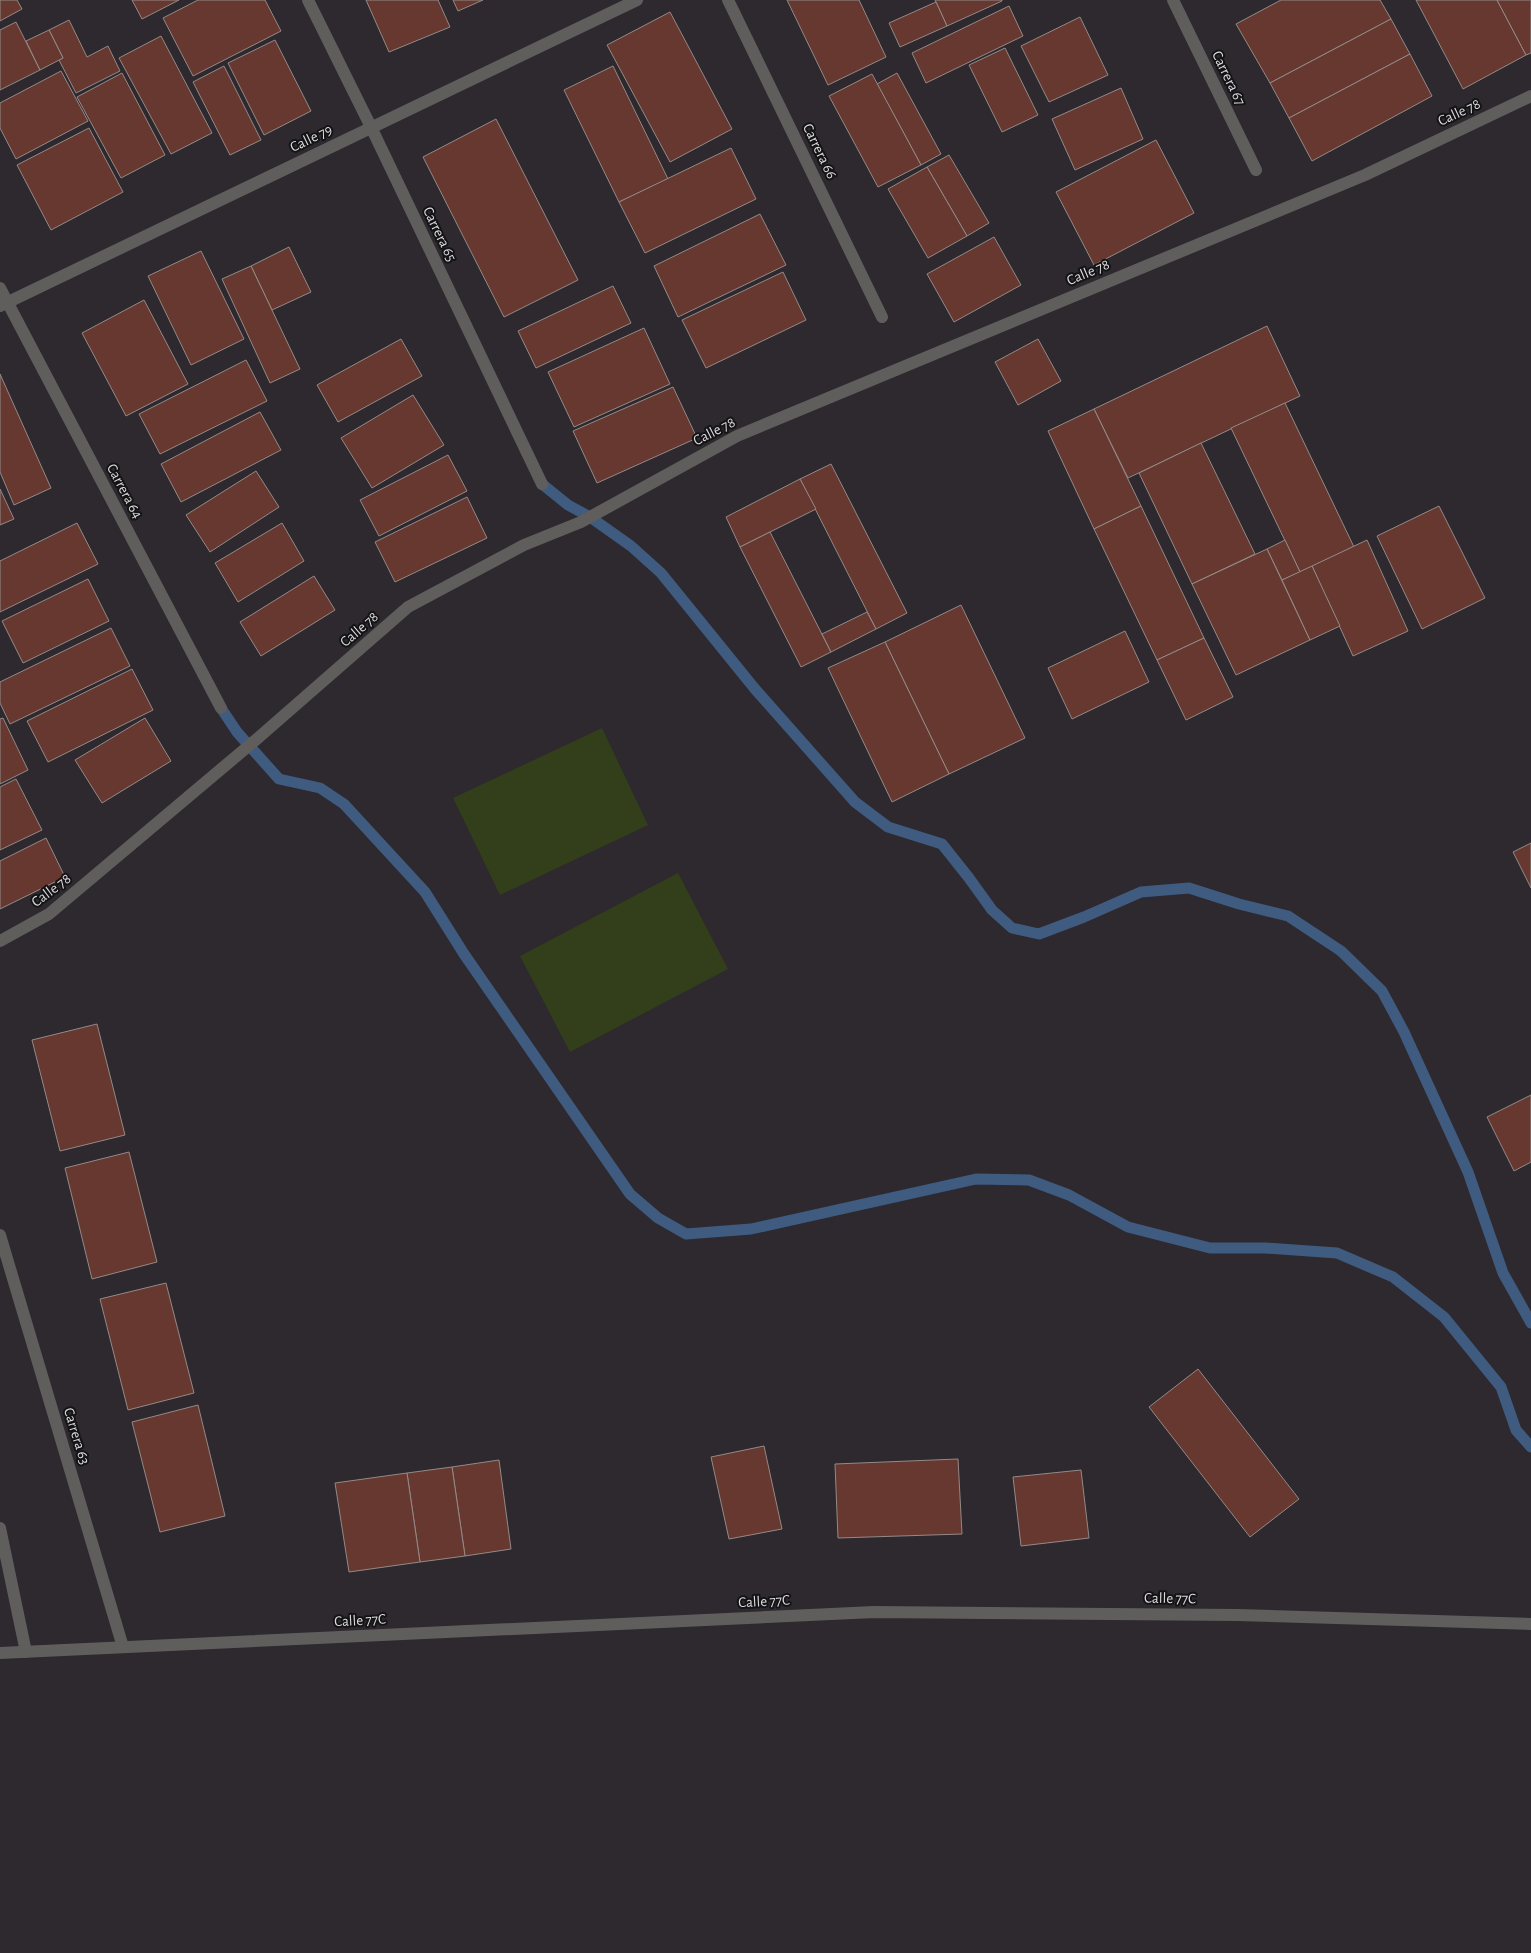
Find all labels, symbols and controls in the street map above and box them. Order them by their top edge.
street label: Carrera 67 [1209,49,1248,108]
street label: Calle 78 [1436,96,1483,129]
street label: Carrera 66 [800,121,839,181]
street label: Calle 79 [288,122,335,155]
street label: Carrera 65 [420,205,459,264]
street label: Calle 78 [1065,257,1112,288]
street label: Calle 78 [691,415,738,448]
street label: Carrera 64 [104,461,145,521]
street label: Calle 78 [337,609,381,650]
street label: Calle 78 [29,871,74,910]
street label: Carrera 63 [61,1406,92,1466]
street label: Calle 77C [1144,1591,1196,1606]
street label: Calle 77C [738,1593,791,1610]
street label: Calle 77C [334,1612,387,1629]

